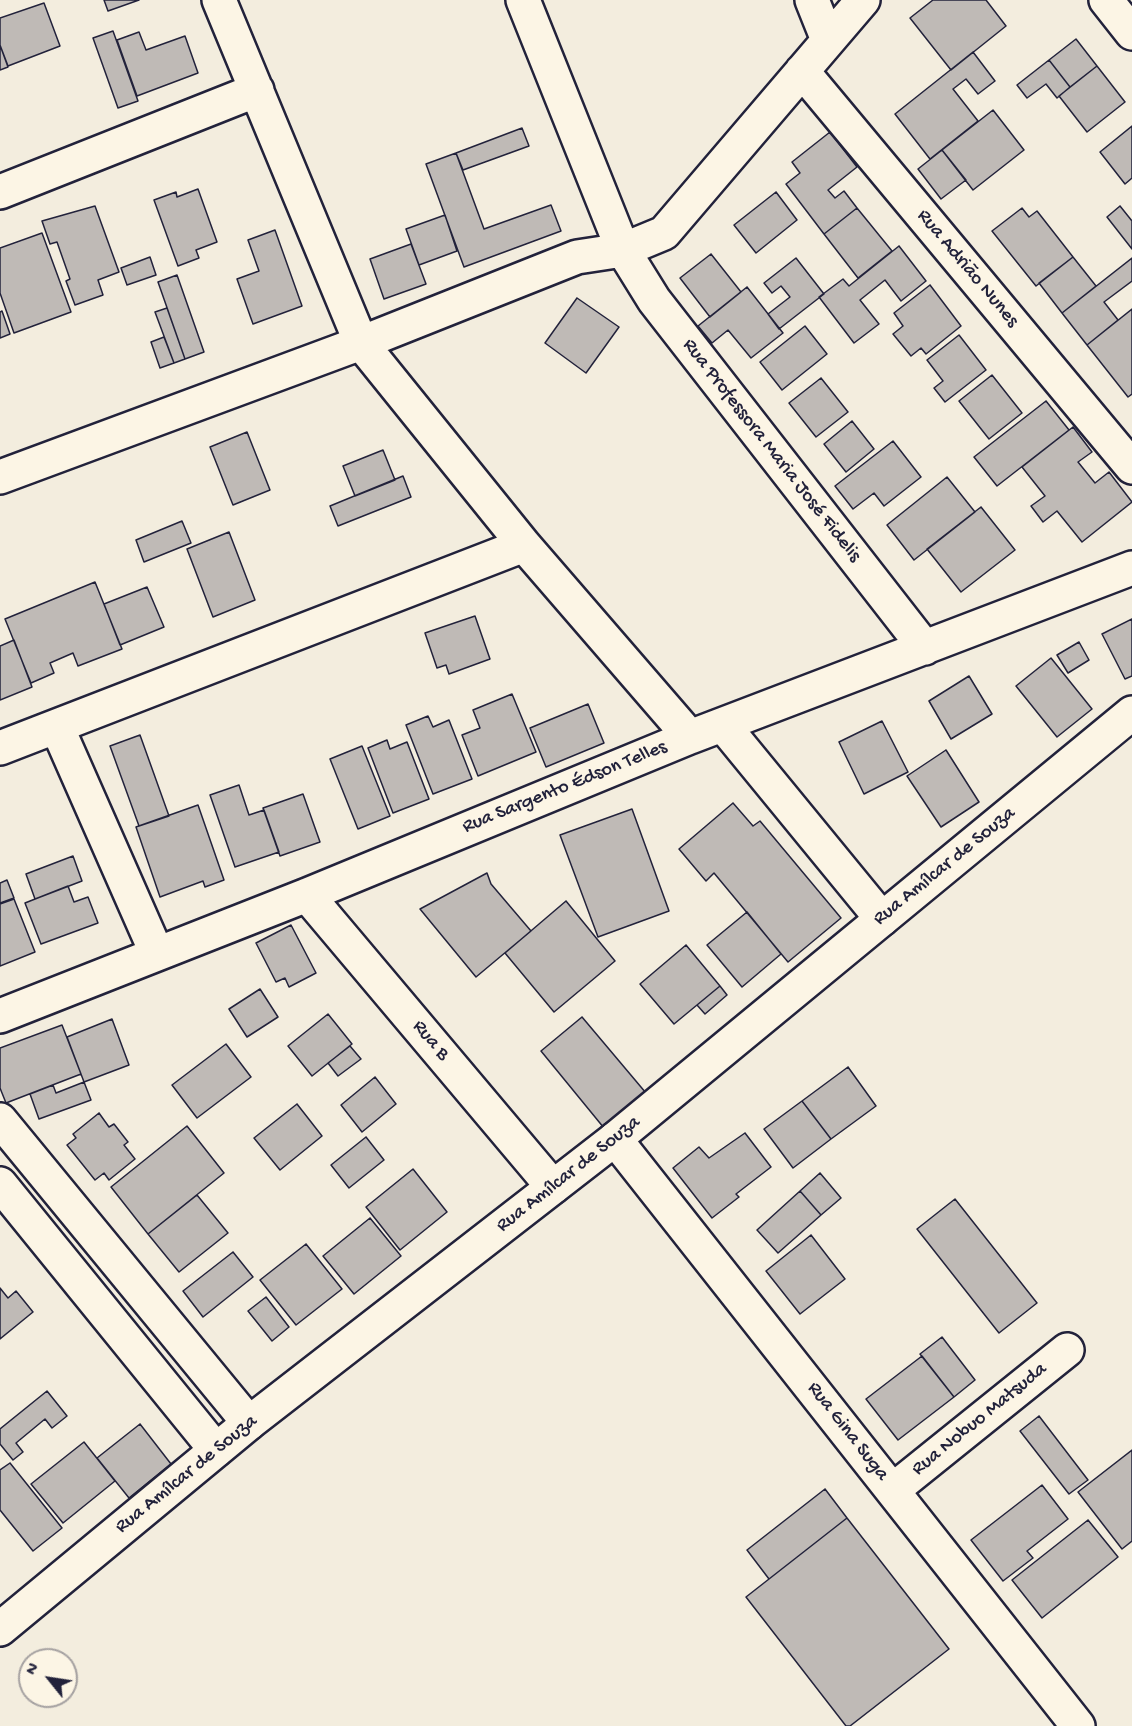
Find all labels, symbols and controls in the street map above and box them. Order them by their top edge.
street label: Rua Adrião Nunes [911,205,1023,333]
street label: Rua Professora Maria José Fidelis [676,334,866,568]
street label: Rua Sargento Édson Telles [459,736,671,840]
street label: Rua Amílcar de Souza [869,802,1021,932]
street label: Rua B [406,1016,454,1066]
street label: Rua Amílcar de Souza [492,1111,646,1239]
street label: Rua Nobuo Matsuda [908,1358,1052,1482]
street label: Rua Gina Suga [801,1378,893,1486]
street label: Rua Amílcar de Souza [111,1410,263,1540]
north arrow [18,1648,78,1708]
text: N [23,1660,45,1679]

